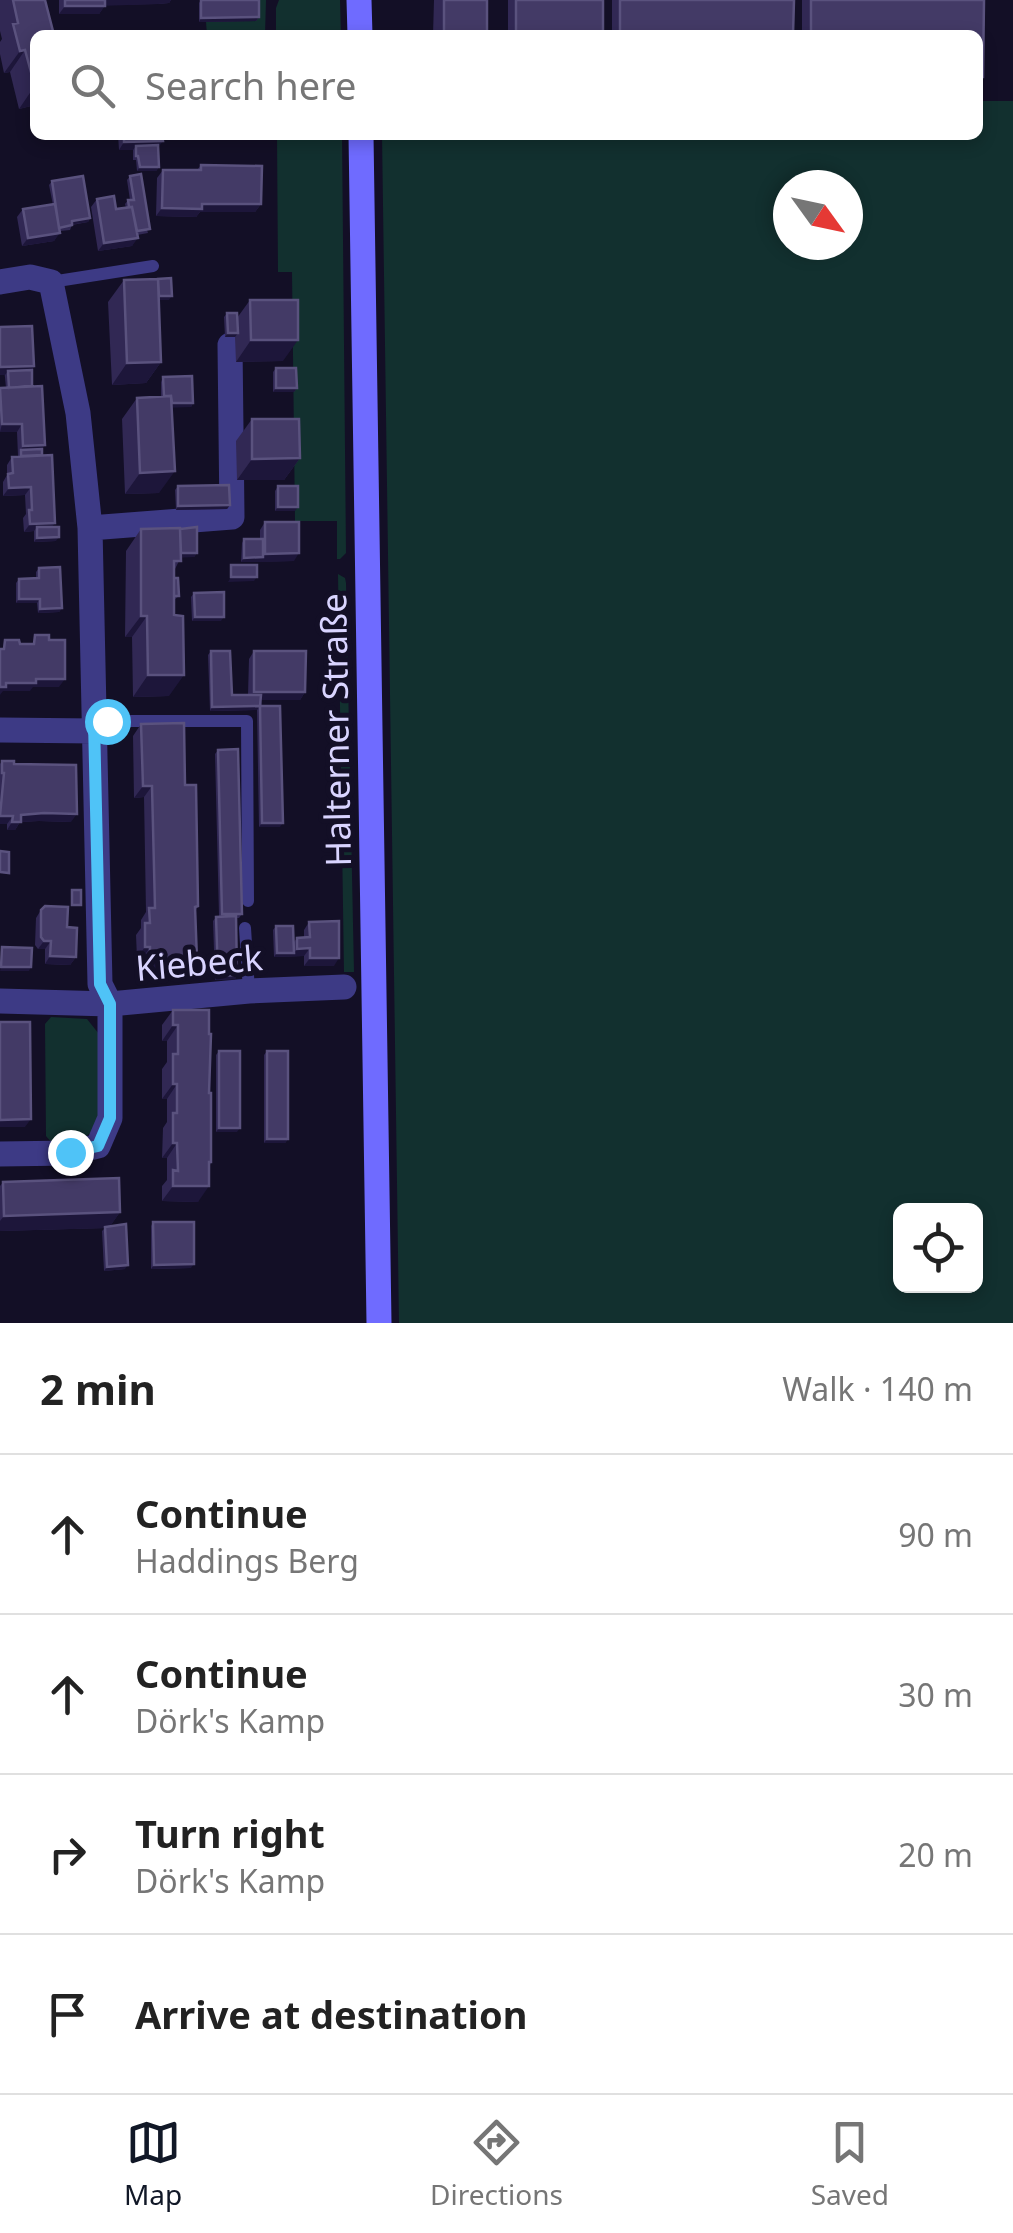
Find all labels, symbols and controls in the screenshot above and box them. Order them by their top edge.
search box [30,30,983,140]
icon: search [65,58,120,113]
text: Search here [145,59,356,111]
north arrow [773,170,863,260]
street label: Halterner Straße [309,593,361,867]
route start [85,699,131,745]
street label: Kiebeck [134,933,265,991]
route end [48,1130,94,1176]
map controls [893,1203,983,1293]
button: locate [893,1203,983,1293]
text: 2 min [40,1360,156,1417]
text: Walk · 140 m [782,1367,973,1410]
text: Continue [135,1487,308,1539]
icon: ahead [40,1507,95,1562]
text: 90 m [898,1513,973,1556]
text: Haddings Berg [135,1539,359,1582]
text: Continue [135,1647,308,1699]
icon: ahead [40,1667,95,1722]
text: 30 m [898,1673,973,1716]
text: Dörk's Kamp [135,1699,325,1742]
text: Turn right [135,1807,325,1859]
icon: right [40,1827,95,1882]
text: 20 m [898,1833,973,1876]
text: Dörk's Kamp [135,1859,325,1902]
icon: arrive [40,1987,95,2042]
text: Arrive at destination [135,1988,527,2040]
tab: Map [124,2115,182,2213]
tab: Directions [430,2115,563,2213]
tab: Saved [811,2115,889,2213]

